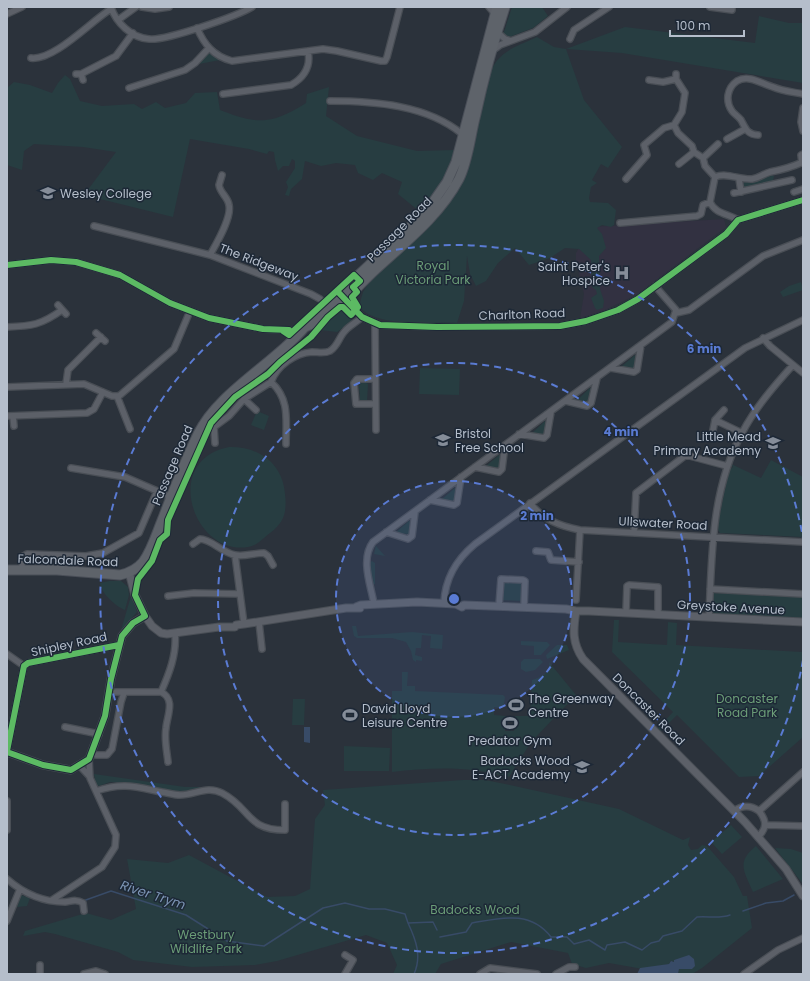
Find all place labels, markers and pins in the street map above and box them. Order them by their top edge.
school or university icon: Wesley College [39,184,57,202]
place label: Wesley College [60,185,152,202]
place label: Saint Peter's Hospice [538,258,610,289]
hospital icon: Saint Peter's Hospice [613,264,631,282]
place label: Bristol Free School [455,425,524,456]
place label: Little Mead Primary Academy [654,428,761,459]
school or university icon: Bristol Free School [434,431,452,449]
school or university icon: Little Mead Primary Academy [764,434,782,452]
centre of rings [447,592,461,606]
place label: The Greenway Centre [528,690,614,721]
sports icon: The Greenway Centre [507,696,525,714]
place label: David Lloyd Leisure Centre [362,700,447,731]
sports icon: David Lloyd Leisure Centre [341,706,359,724]
sports icon: Predator Gym [501,714,519,732]
place label: Predator Gym [468,732,552,749]
place label: Badocks Wood E-ACT Academy [472,752,570,783]
school or university icon: Badocks Wood E-ACT Academy [573,758,591,776]

